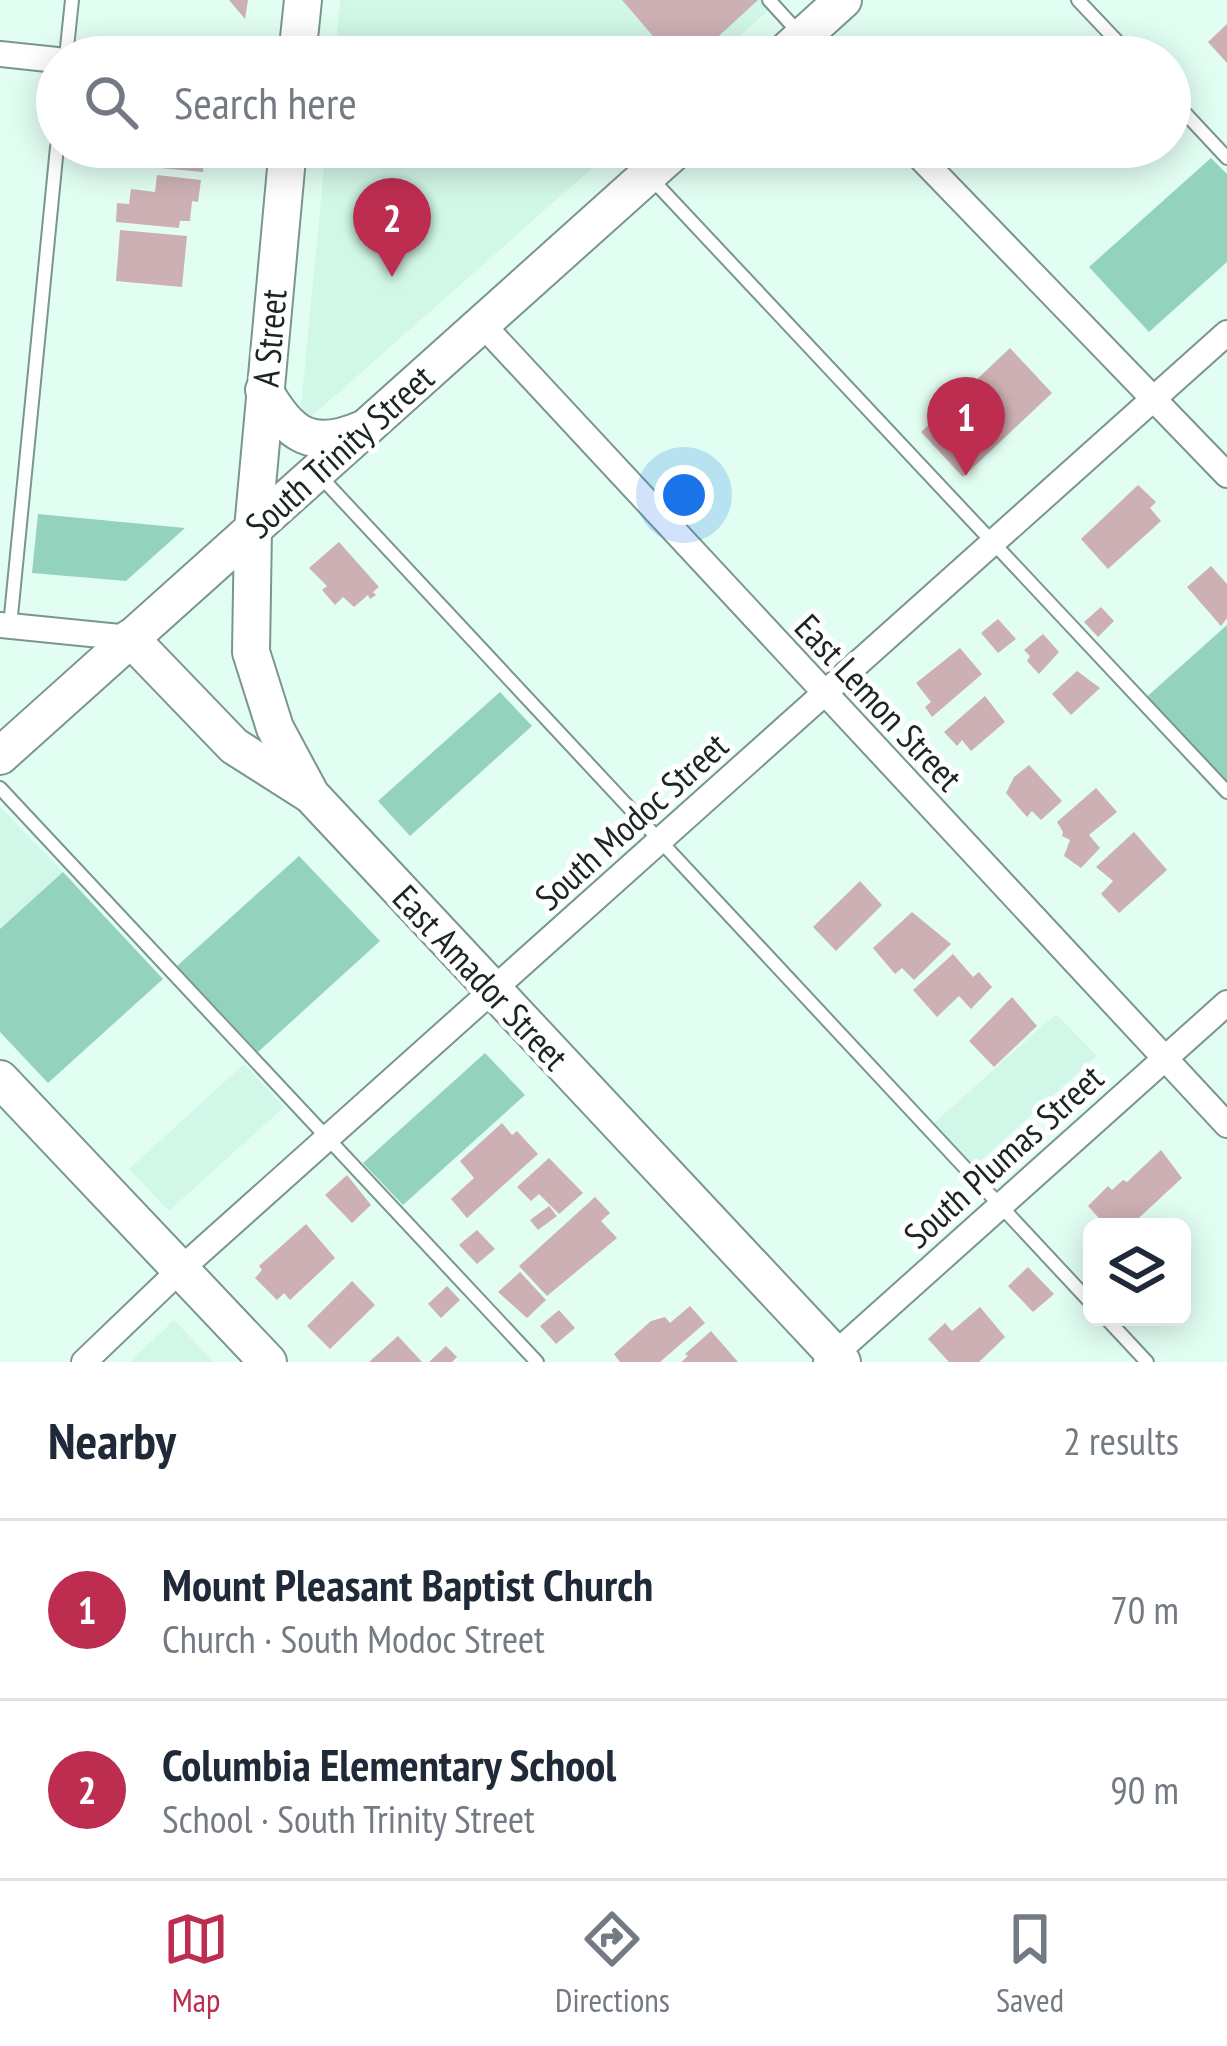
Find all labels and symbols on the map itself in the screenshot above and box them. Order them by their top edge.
pin: 2 [353,178,431,277]
street label: A Street [241,287,297,389]
street label: South Trinity Street [235,354,443,548]
pin: 1 [927,377,1005,476]
your location [654,465,714,525]
street label: East Lemon Street [785,604,973,800]
street label: South Modoc Street [525,722,737,920]
street label: East Amador Street [383,874,579,1080]
street label: South Plumas Street [893,1054,1113,1258]

